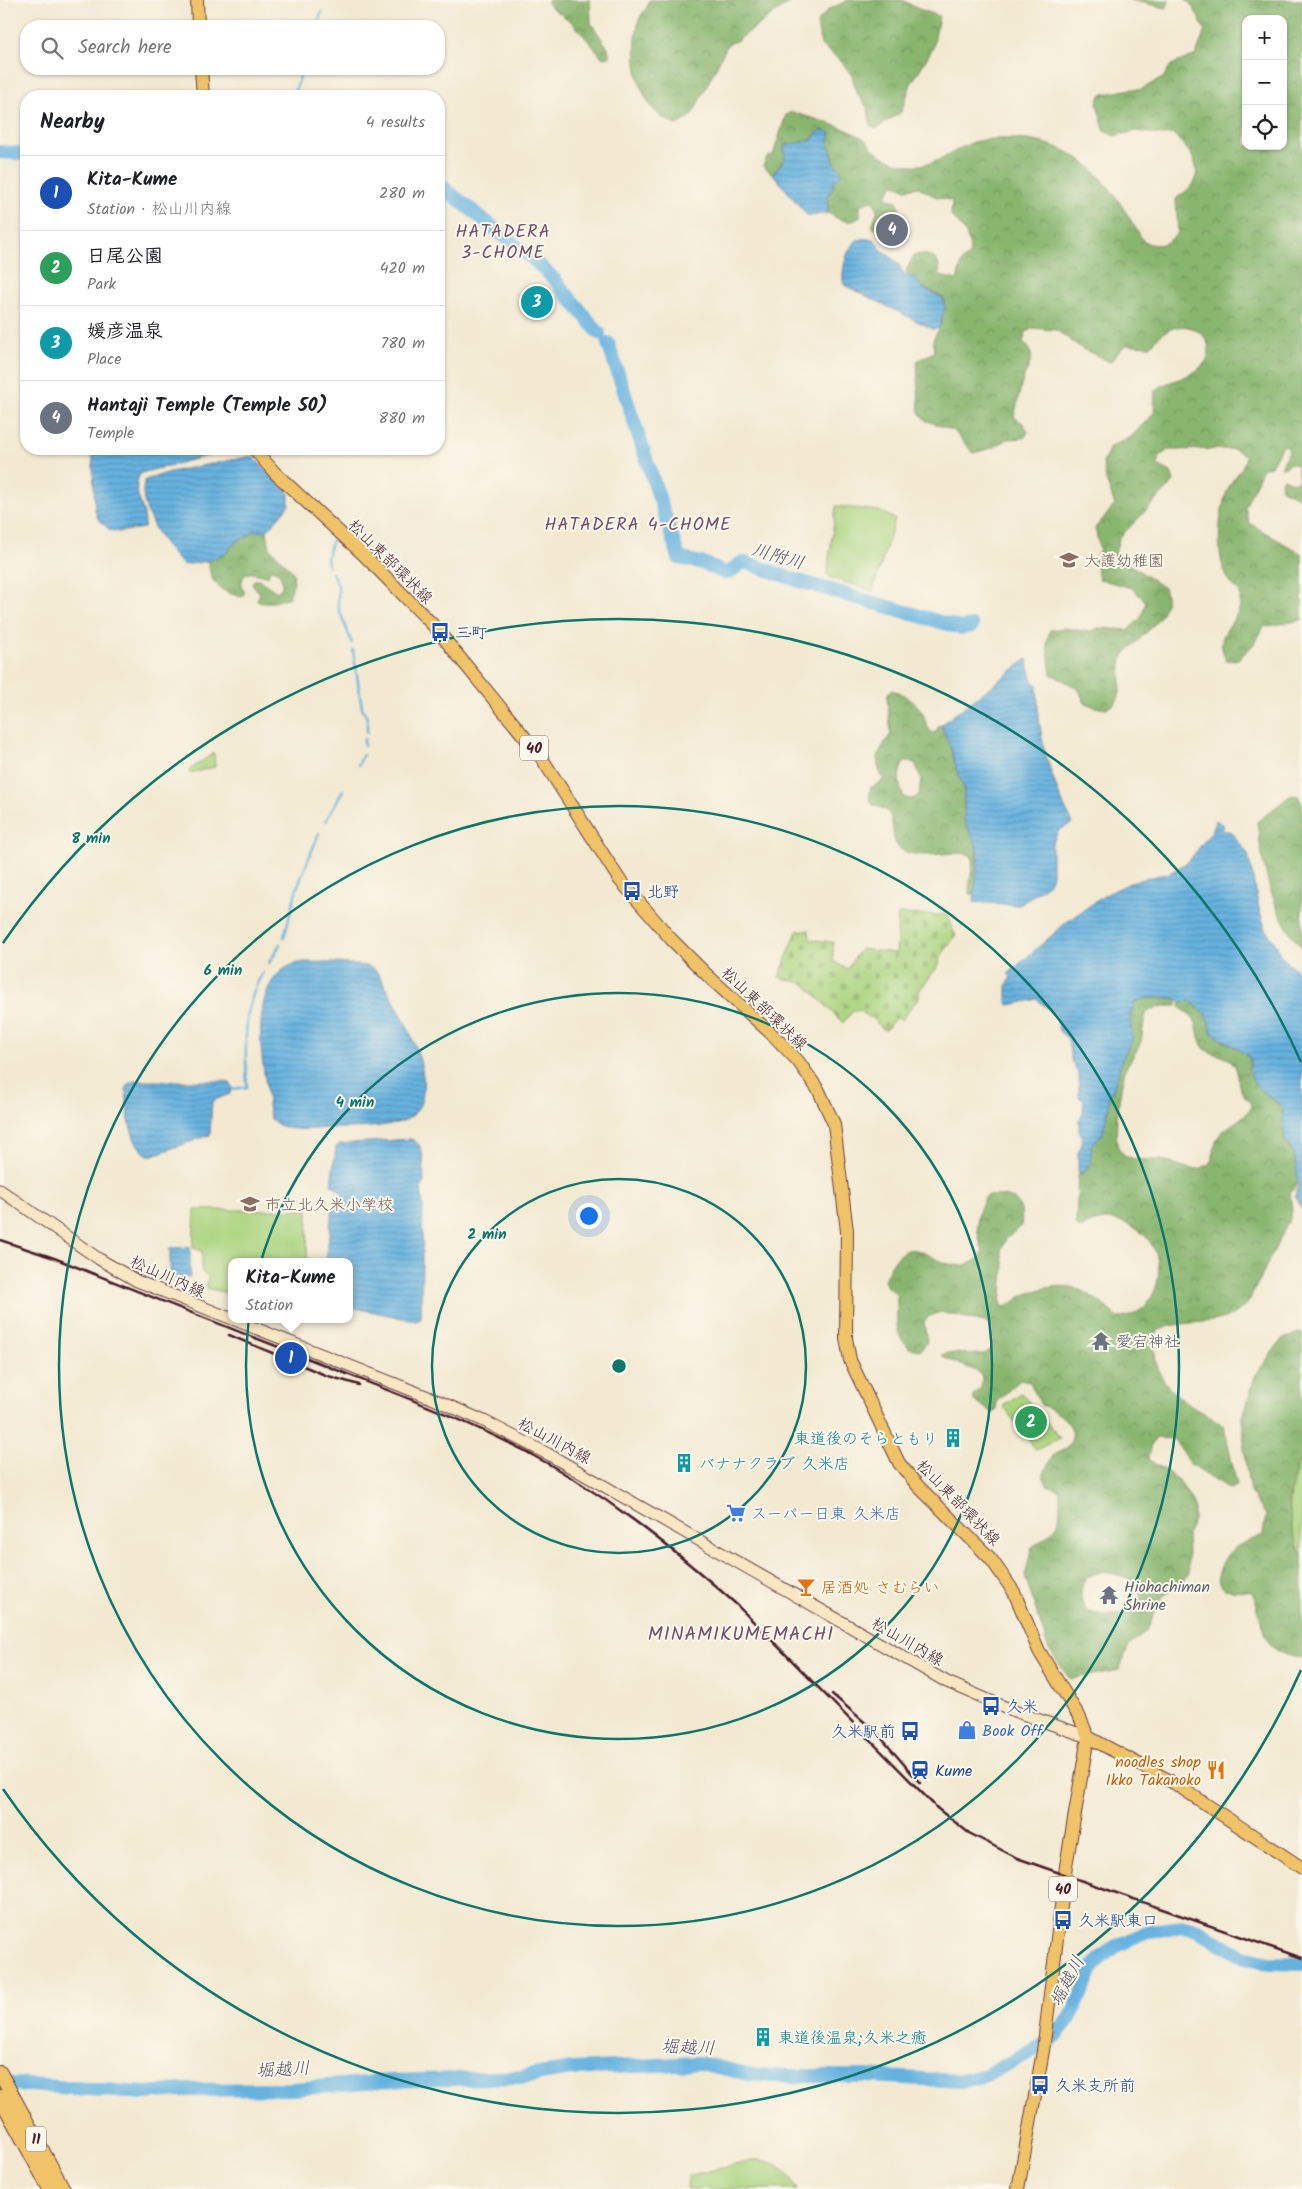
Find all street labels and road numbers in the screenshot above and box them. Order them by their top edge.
street label: 松山東部環状線 [341,514,438,611]
road number: 40 [520,736,548,760]
street label: 松山東部環状線 [715,961,813,1057]
street label: 松山川内線 [126,1250,209,1305]
street label: 松山川内線 [513,1412,595,1471]
street label: 松山東部環状線 [910,1454,1006,1552]
street label: 松山川内線 [866,1611,948,1673]
road number: 40 [1049,1876,1077,1902]
road number: 11 [26,2126,46,2152]

